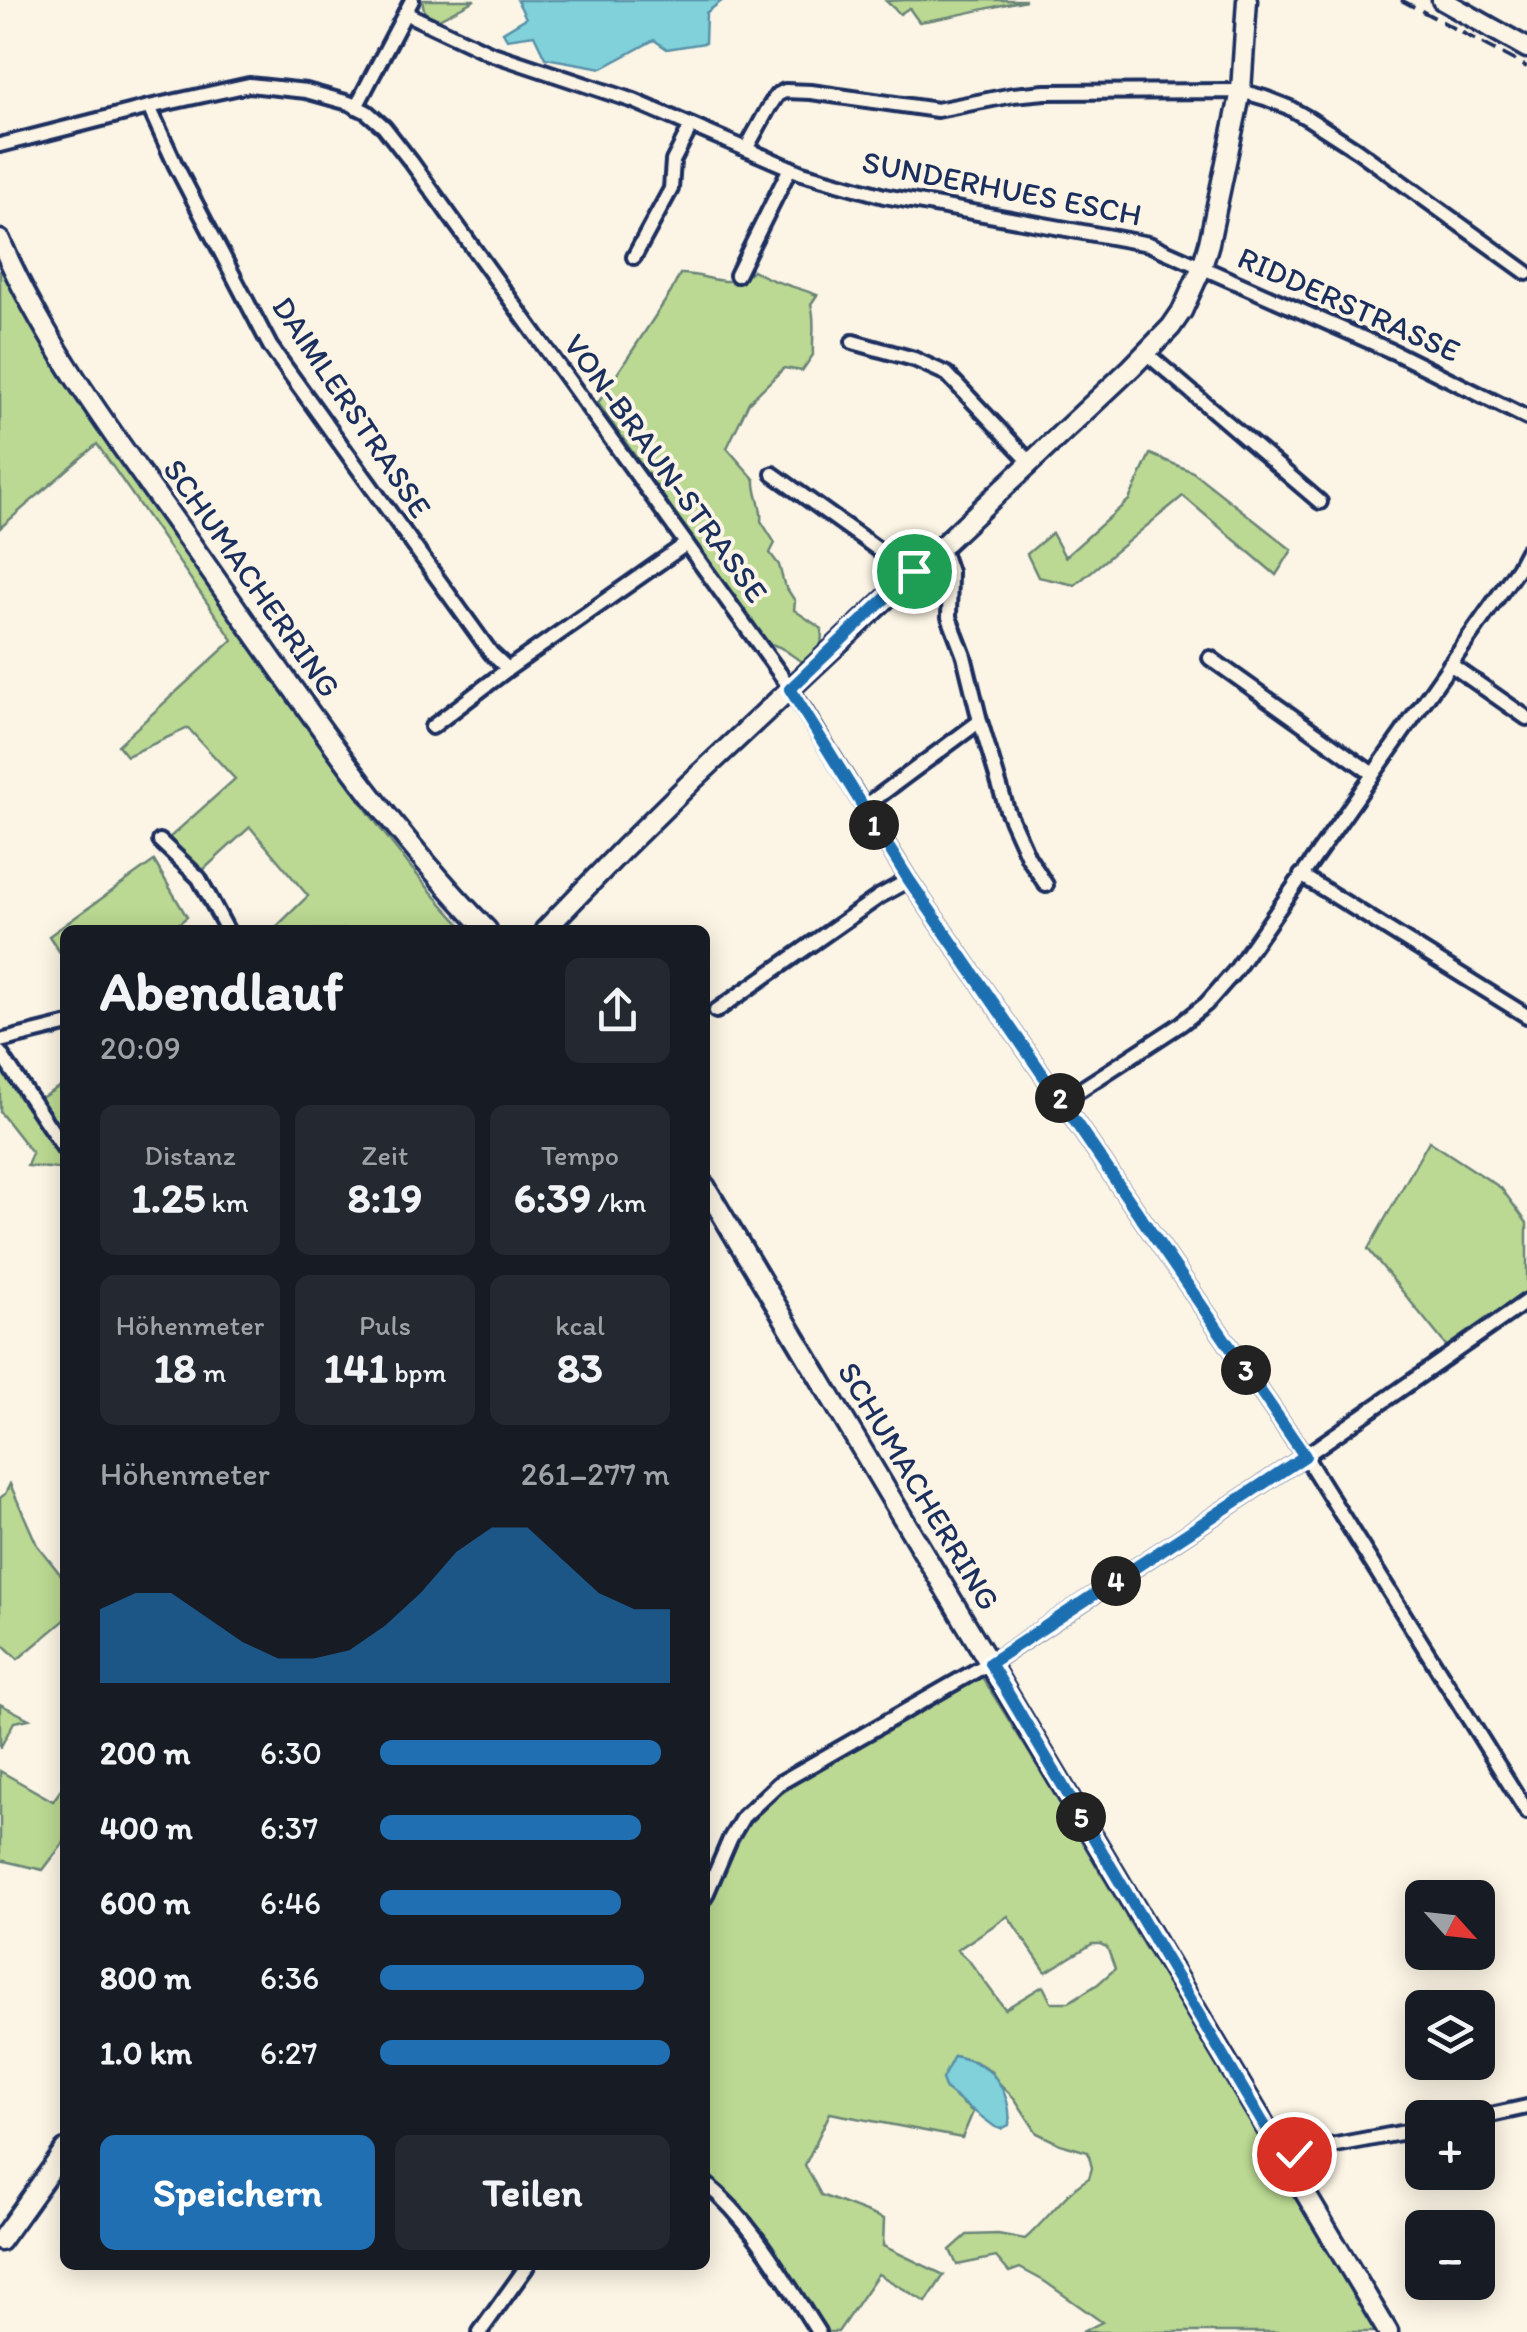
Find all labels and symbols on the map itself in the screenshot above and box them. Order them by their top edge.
street label: SUNDERHUES ESCH [859,142,1145,234]
street label: RIDDERSTRASSE [1232,238,1466,370]
street label: DAIMLERSTRASSE [264,289,440,525]
street label: VON-BRAUN-STRASSE [556,326,776,610]
street label: SCHUMACHERRING [155,451,349,705]
pin [872,529,957,614]
pin: 1 [849,800,899,850]
pin: 2 [1035,1073,1085,1123]
pin: 3 [1221,1345,1271,1395]
street label: SCHUMACHERRING [830,1355,1008,1617]
pin: 4 [1091,1556,1141,1606]
pin: 5 [1056,1792,1106,1842]
north arrow [1405,1880,1495,1970]
pin [1252,2112,1337,2197]

